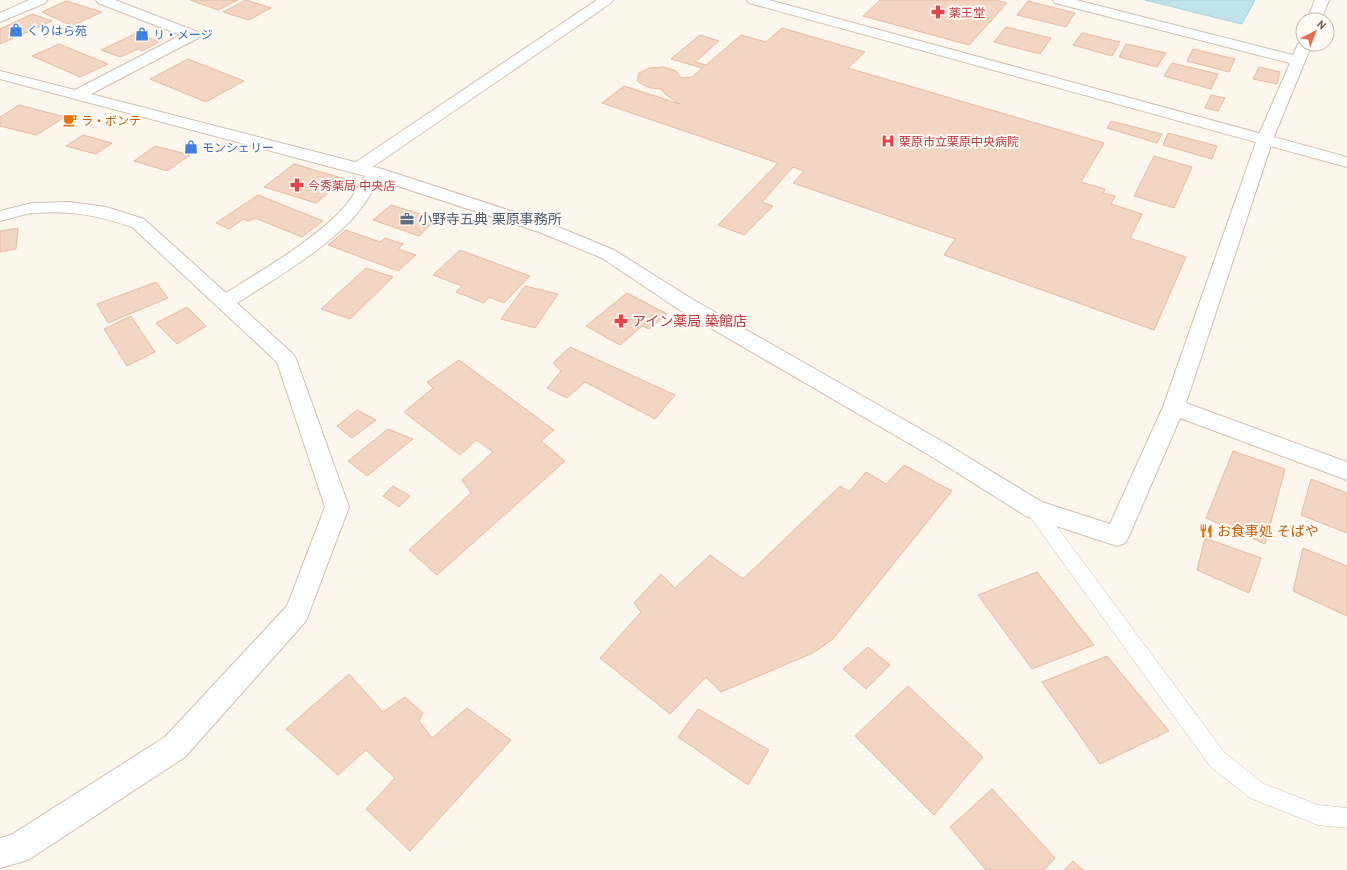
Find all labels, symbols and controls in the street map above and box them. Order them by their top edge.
pharmacy icon: 薬王堂 [930,4,946,20]
place label: 薬王堂 [949,5,985,20]
north arrow [1295,12,1335,52]
text: N [1314,17,1329,32]
shop icon: くりはら苑 [8,22,24,38]
place label: くりはら苑 [27,23,87,38]
shop icon: リ・メージ [134,26,150,42]
place label: リ・メージ [153,27,213,42]
cafe icon: ラ・ボンテ [62,112,78,128]
place label: ラ・ボンテ [81,113,141,128]
hospital icon: 栗原市立栗原中央病院 [880,133,896,149]
place label: 栗原市立栗原中央病院 [899,134,1019,149]
shop icon: モンシェリー [183,139,199,155]
place label: モンシェリー [202,140,274,155]
pharmacy icon: 今秀薬局 中央店 [289,177,305,193]
place label: 今秀薬局 中央店 [308,178,395,193]
place label: 小野寺五典 栗原事務所 [418,210,562,228]
office icon: 小野寺五典 栗原事務所 [399,211,415,227]
place label: アイン薬局 築館店 [632,312,747,330]
pharmacy icon: アイン薬局 築館店 [613,313,629,329]
place label: お食事処 そばや [1217,522,1319,540]
restaurant icon: お食事処 そばや [1198,523,1214,539]

